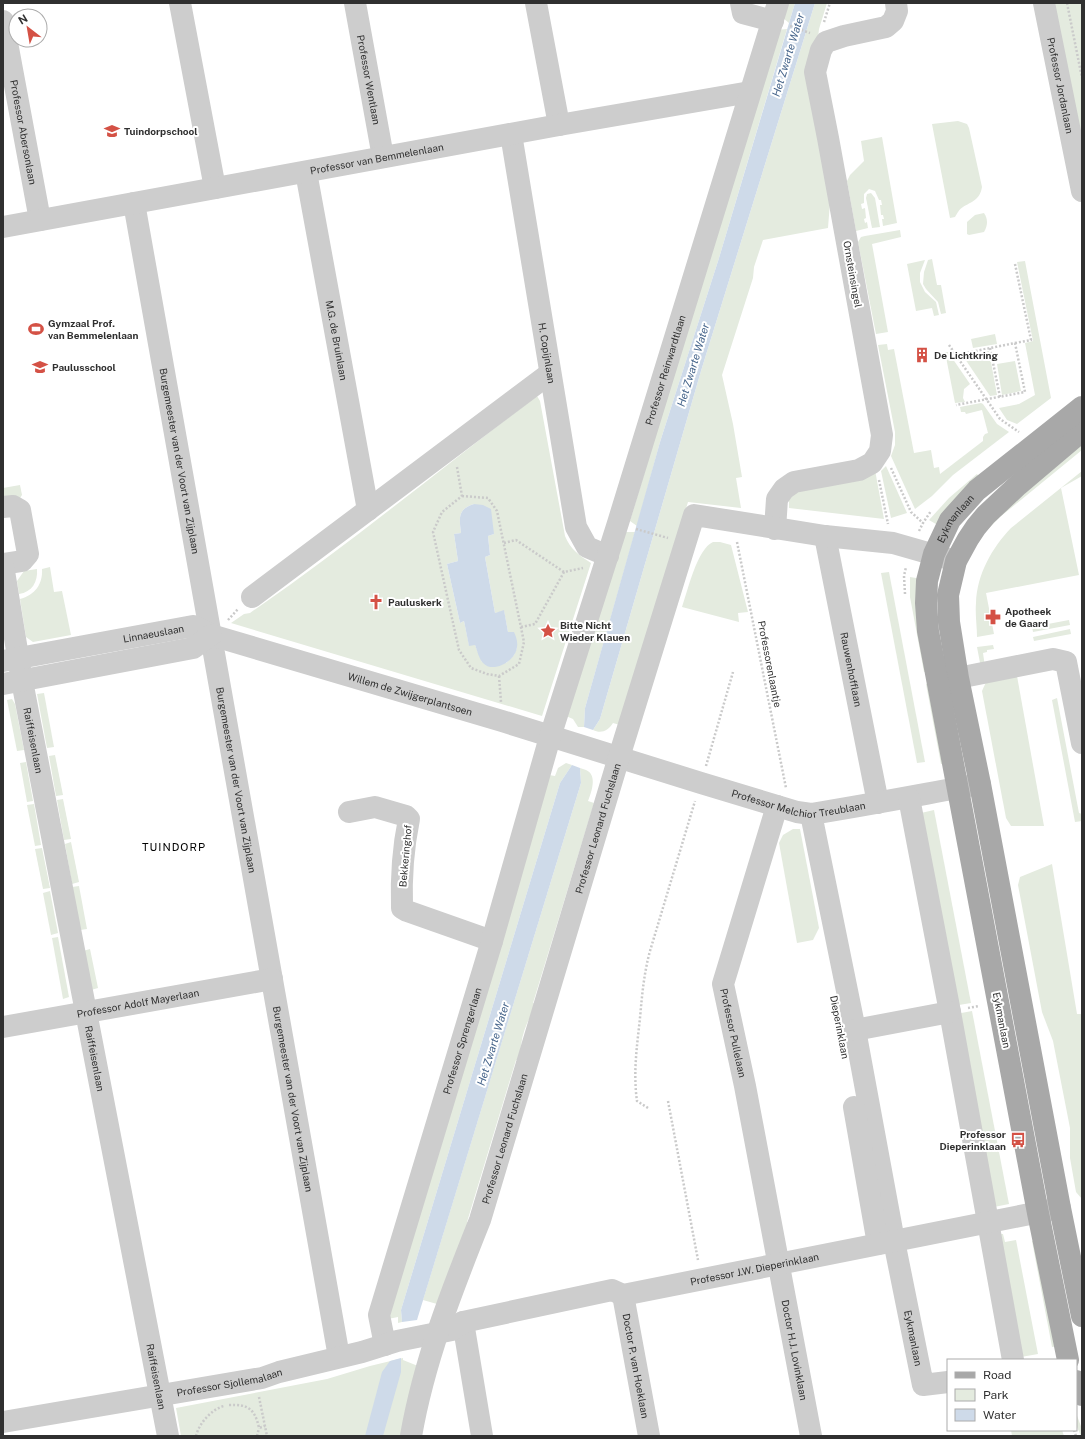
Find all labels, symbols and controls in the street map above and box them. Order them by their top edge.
north arrow [8,8,48,48]
water label: Het Zwarte Water [770,11,807,98]
text: N [16,12,30,27]
street label: Professor Wentlaan [355,34,383,126]
street label: Professor Jordanlaan [1045,36,1076,135]
street label: Professor Abersonlaan [8,79,39,186]
school or university icon: Tuindorpschool [103,122,121,140]
place label: Tuindorpschool [124,125,198,137]
street label: Professor van Bemmelenlaan [309,140,445,177]
street label: Ornsteinsingel [841,240,865,308]
street label: M.G. de Bruinlaan [324,299,350,381]
street label: Professor Reinwardtlaan [643,313,688,426]
place label: Gymzaal Prof. van Bemmelenlaan [48,317,138,341]
sports icon: Gymzaal Prof. van Bemmelenlaan [27,320,45,338]
water label: Het Zwarte Water [675,321,712,408]
street label: H. Copijnlaan [536,322,558,385]
building icon: De Lichtkring [913,346,931,364]
place label: De Lichtkring [934,349,999,361]
school or university icon: Paulusschool [31,358,49,376]
place label: Paulusschool [52,361,116,373]
street label: Burgemeester van der Voort van Zijplaan [157,367,202,555]
street label: Eykmanlaan [934,492,976,545]
church icon: Pauluskerk [367,593,385,611]
place label: Pauluskerk [388,596,442,608]
place label: Apotheek de Gaard [1005,605,1052,629]
pharmacy icon: Apotheek de Gaard [984,608,1002,626]
place label: Bitte Nicht Wieder Klauen [560,619,630,643]
street label: Professorenlaantje [756,620,784,709]
street label: Linnaeuslaan [122,622,185,645]
place icon: Bitte Nicht Wieder Klauen [539,622,557,640]
street label: Rauwenhofflaan [838,631,865,708]
street label: Willem de Zwijgerplantsoen [346,670,474,718]
street label: Burgemeester van der Voort van Zijplaan [214,686,259,874]
street label: Raiffeisenlaan [21,706,46,774]
street label: Professor Leonard Fuchslaan [572,762,623,895]
street label: Professor Melchior Treublaan [730,787,866,820]
street label: Bekkeringhof [396,824,414,888]
district label: TUINDORP [142,841,206,853]
street label: Professor Adolf Mayerlaan [76,986,200,1020]
street label: Professor Sprengerlaan [440,986,484,1096]
street label: Professor Pullelaan [718,987,749,1079]
street label: Eykmanlaan [991,991,1013,1049]
street label: Dieperinklaan [828,994,852,1060]
water label: Het Zwarte Water [475,1000,512,1087]
street label: Burgemeester van der Voort van Zijplaan [271,1005,316,1193]
street label: Raiffeisenlaan [83,1025,107,1093]
street label: Professor Leonard Fuchslaan [479,1072,530,1205]
place label: Professor Dieperinklaan [940,1128,1006,1152]
bus stop icon: Professor Dieperinklaan [1009,1131,1027,1149]
street label: Professor J.W. Dieperinklaan [689,1250,820,1288]
street label: Doctor H.J. Lovinklaan [779,1299,810,1401]
street label: Eykmanlaan [902,1309,925,1367]
street label: Doctor P. van Hoeklaan [620,1312,652,1419]
street label: Raiffeisenlaan [144,1343,169,1411]
legend [947,1359,1077,1431]
street label: Professor Sjollemalaan [176,1365,284,1398]
text: Road [983,1368,1011,1382]
text: Park [983,1388,1009,1402]
text: Water [983,1408,1017,1422]

